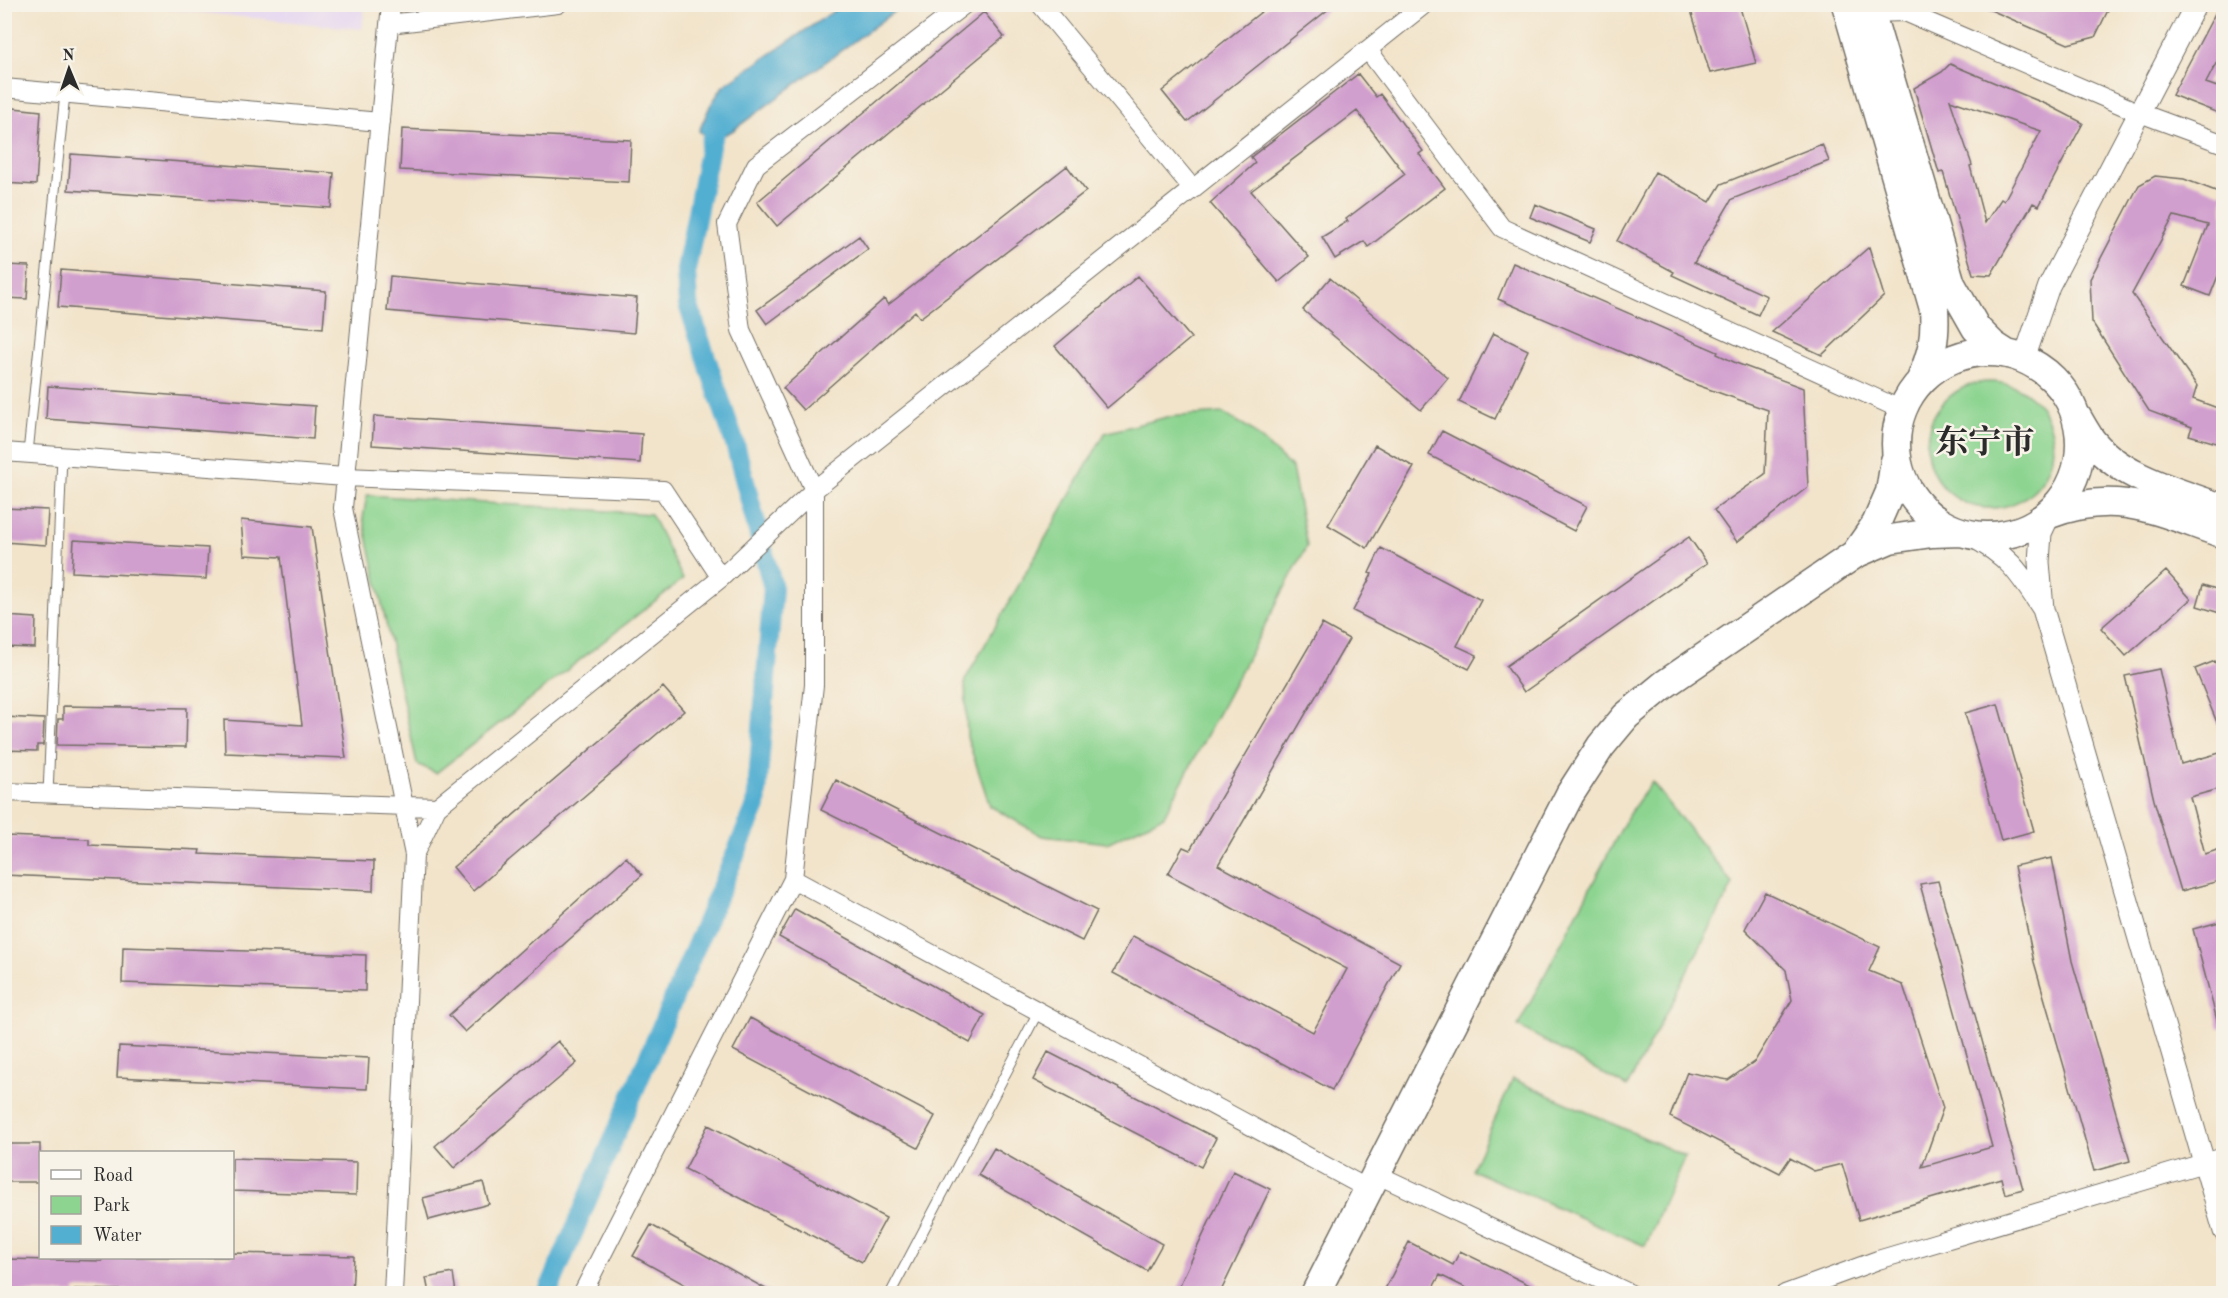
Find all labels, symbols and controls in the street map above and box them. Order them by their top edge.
north arrow [39,39,99,99]
text: N [62,48,76,64]
district label: 东宁市 [1936,424,2035,461]
legend [39,1151,234,1259]
text: Road [93,1167,133,1185]
text: Park [93,1197,130,1215]
text: Water [93,1227,142,1245]

